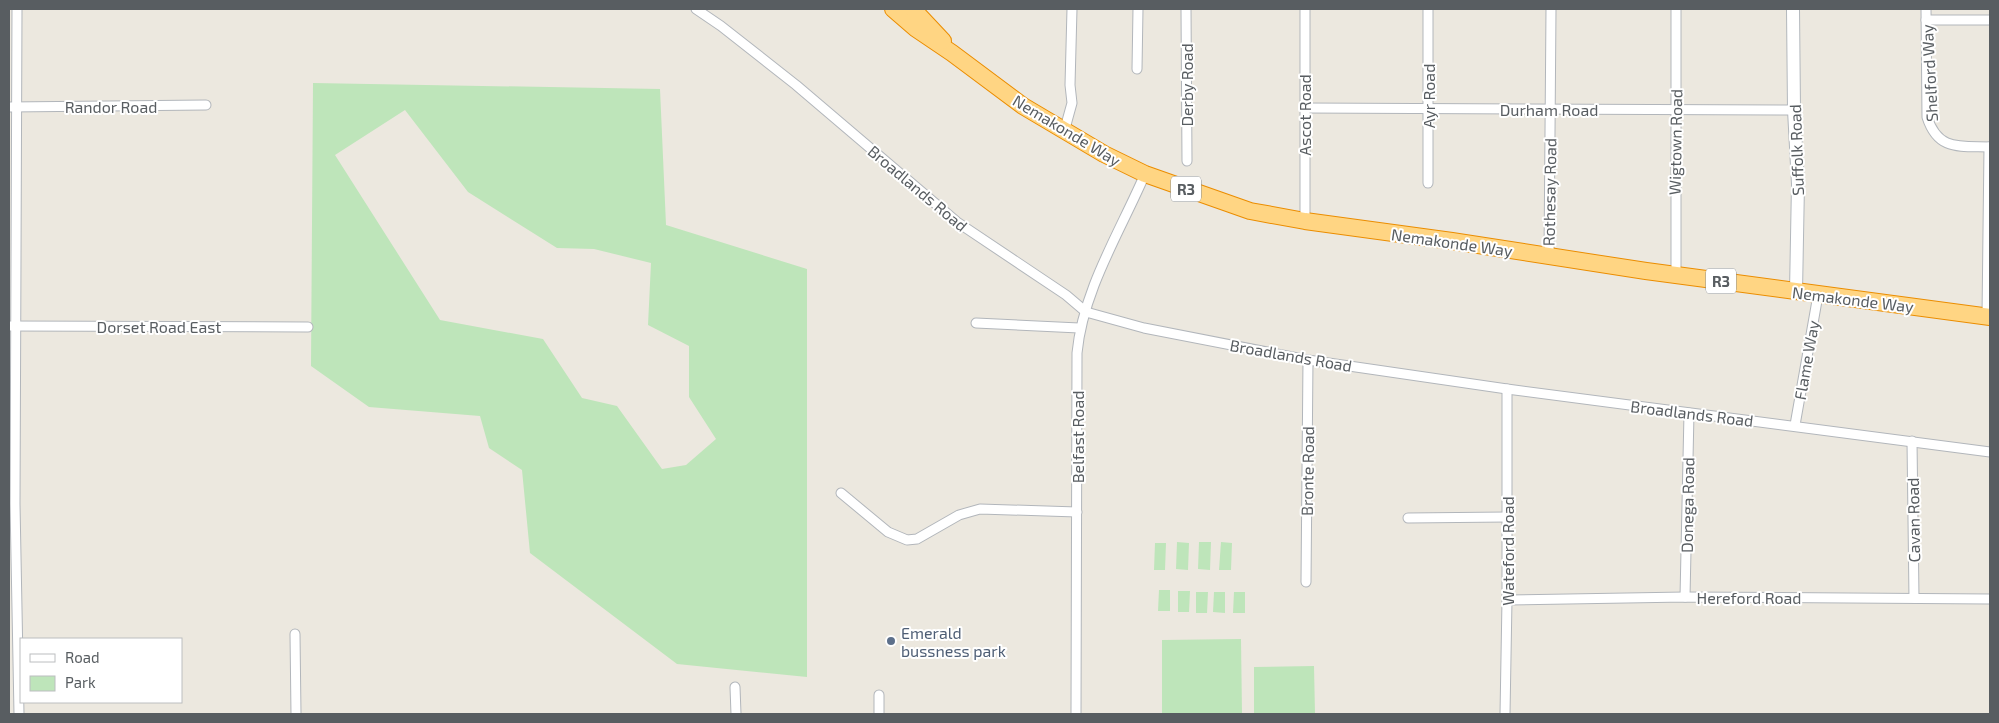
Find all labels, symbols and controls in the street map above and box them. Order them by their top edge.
street label: Shelford Way [1917,23,1941,122]
street label: Derby Road [1177,43,1196,127]
street label: Ayr Road [1419,64,1438,128]
street label: Ascot Road [1295,74,1314,156]
street label: Wigtown Road [1665,89,1685,195]
street label: Nemakonde Way [1010,90,1125,170]
street label: Randor Road [65,97,157,116]
street label: Durham Road [1500,100,1598,119]
street label: Suffolk Road [1785,104,1807,196]
street label: Rothesay Road [1539,138,1559,246]
street label: Broadlands Road [865,141,971,235]
road number: R3 [1171,176,1201,202]
street label: Nemakonde Way [1390,224,1514,260]
road number: R3 [1706,268,1736,294]
street label: Nemakonde Way [1791,282,1915,316]
street label: Dorset Road East [97,317,221,336]
street label: Flame Way [1790,318,1822,401]
street label: Broadlands Road [1228,335,1354,375]
street label: Belfast Road [1068,391,1087,483]
street label: Broadlands Road [1629,396,1755,430]
street label: Bronte Road [1297,426,1317,516]
street label: Donega Road [1677,457,1697,553]
street label: Cavan Road [1903,477,1923,563]
street label: Wateford Road [1498,496,1517,606]
street label: Hereford Road [1697,588,1801,607]
place label: Emerald bussness park [901,623,1006,660]
marker: Emerald bussness park [885,635,897,647]
legend [20,638,182,703]
text: Road [65,648,100,666]
text: Park [65,673,96,691]

